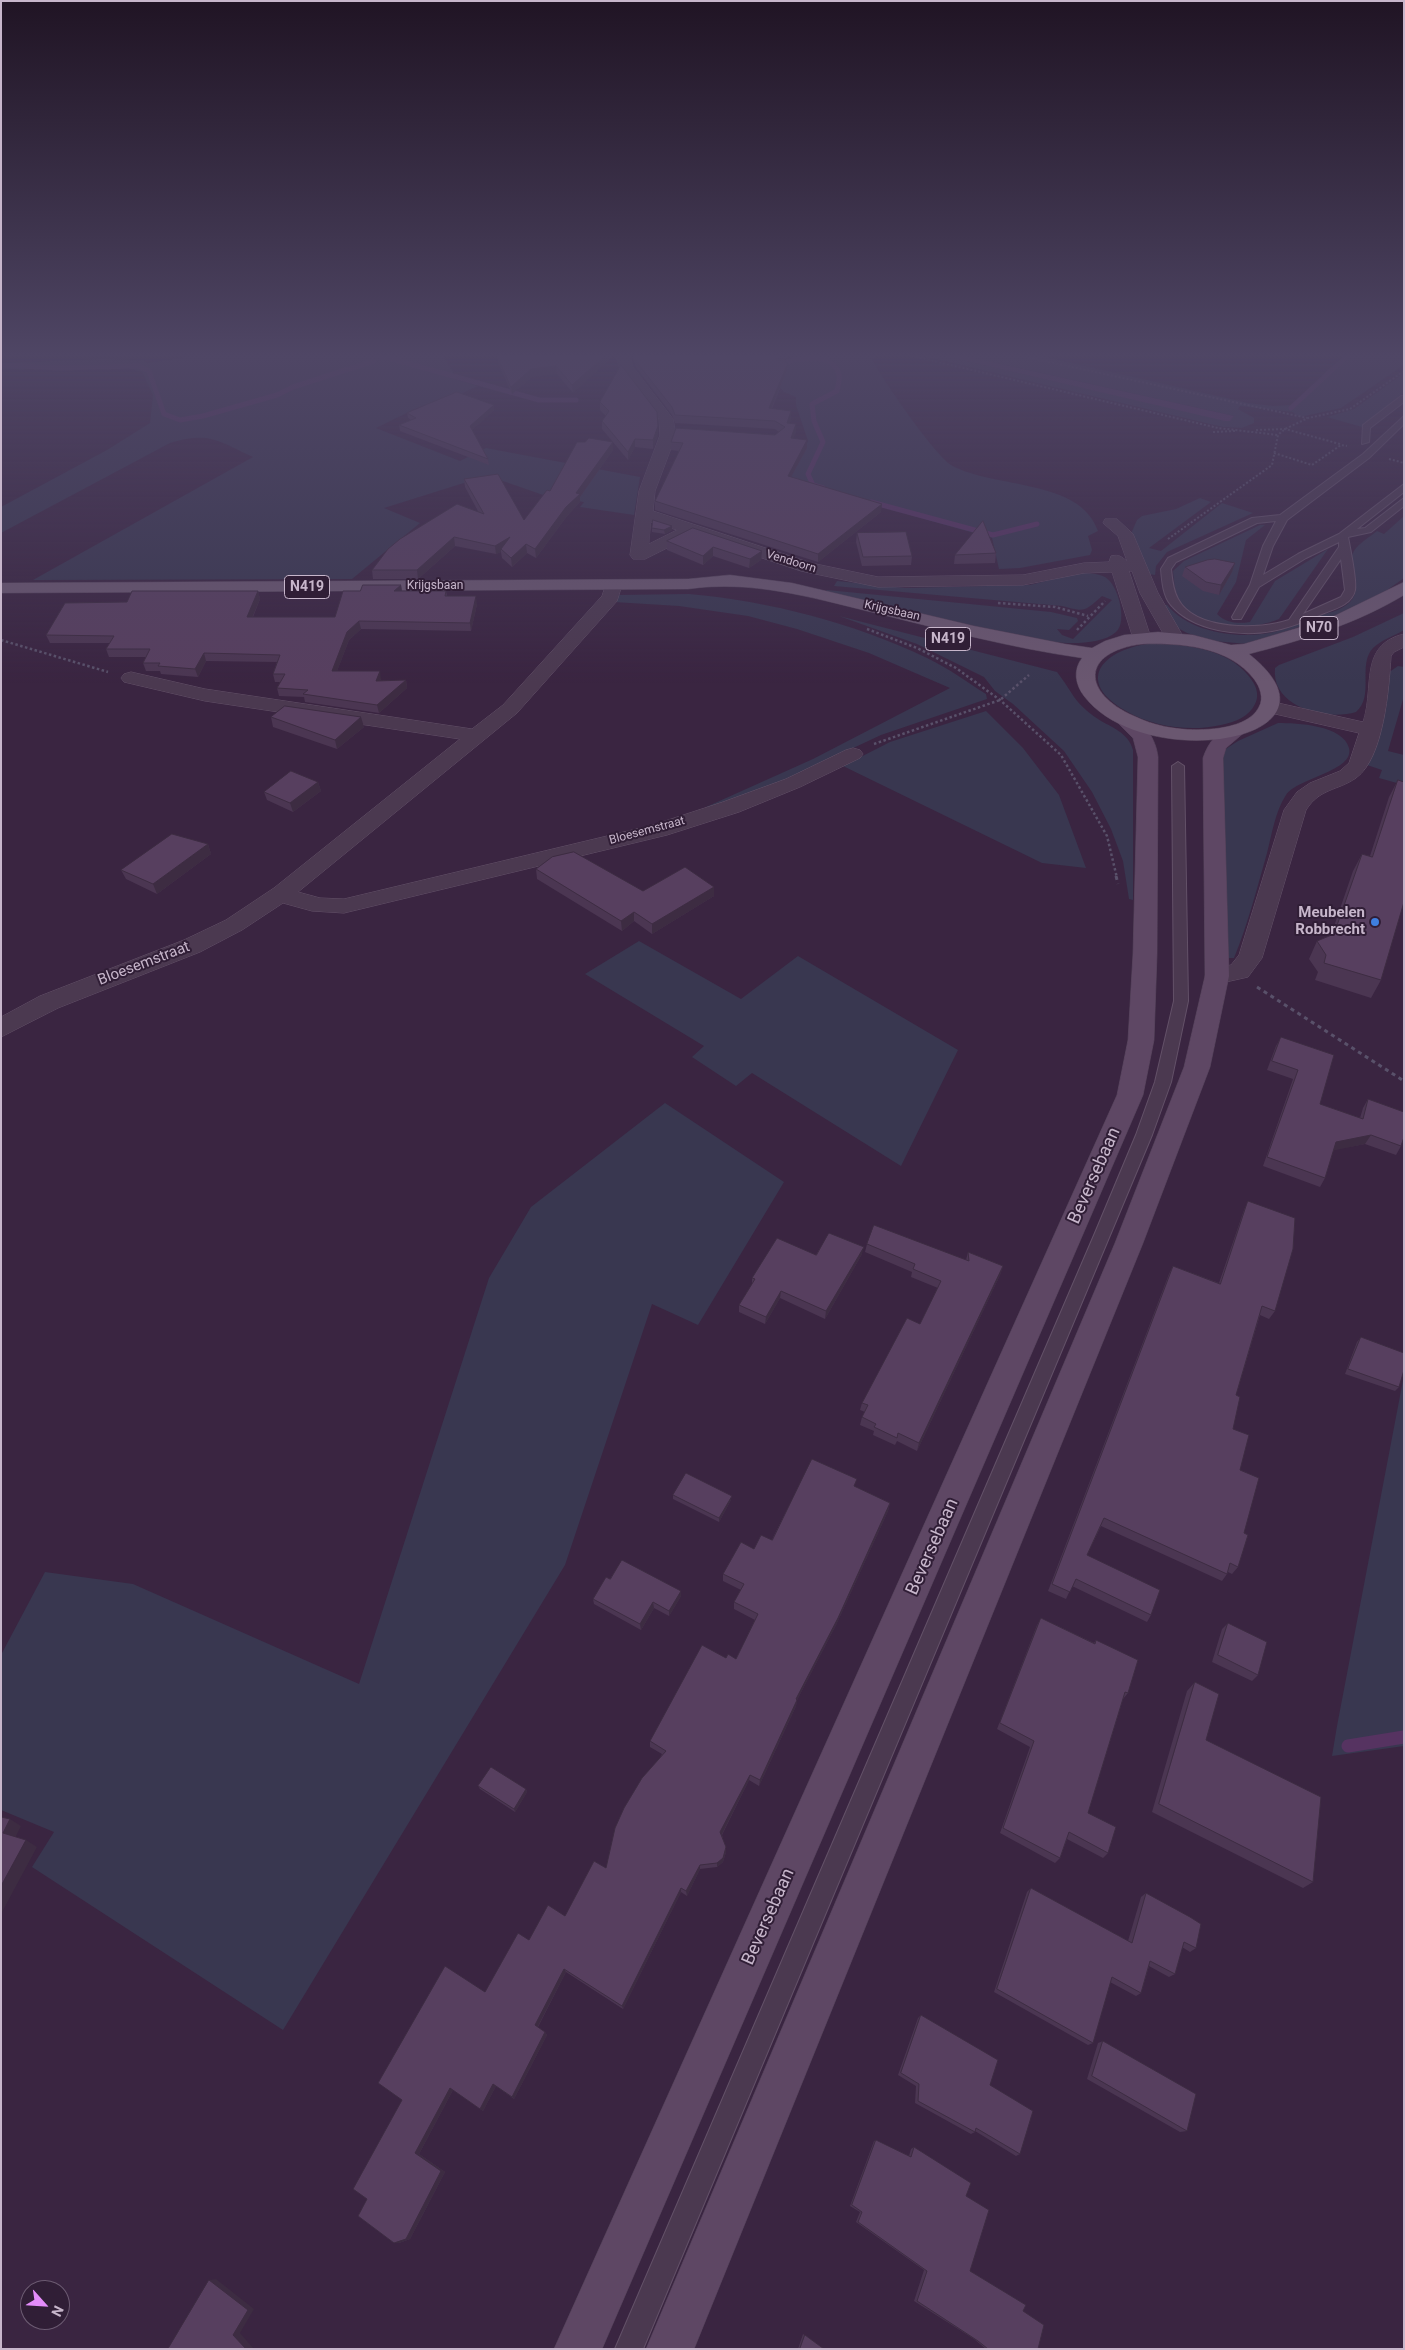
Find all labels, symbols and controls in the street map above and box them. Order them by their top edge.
street label: Vendoorn [764,548,818,576]
road number: N419 [284,576,330,598]
street label: Krijgsbaan [407,579,463,593]
street label: Krijgsbaan [863,598,921,624]
road number: N70 [1300,616,1338,640]
road number: N419 [926,628,970,650]
street label: Bloesemstraat [608,814,686,848]
place label: Meubelen Robbrecht [1295,904,1365,939]
marker: Meubelen Robbrecht [1369,916,1381,928]
street label: Bloesemstraat [95,938,193,990]
street label: Beversebaan [1064,1124,1126,1228]
street label: Beversebaan [902,1495,964,1599]
street label: Beversebaan [738,1865,800,1969]
north arrow [20,2280,70,2330]
text: N [48,2303,67,2319]

